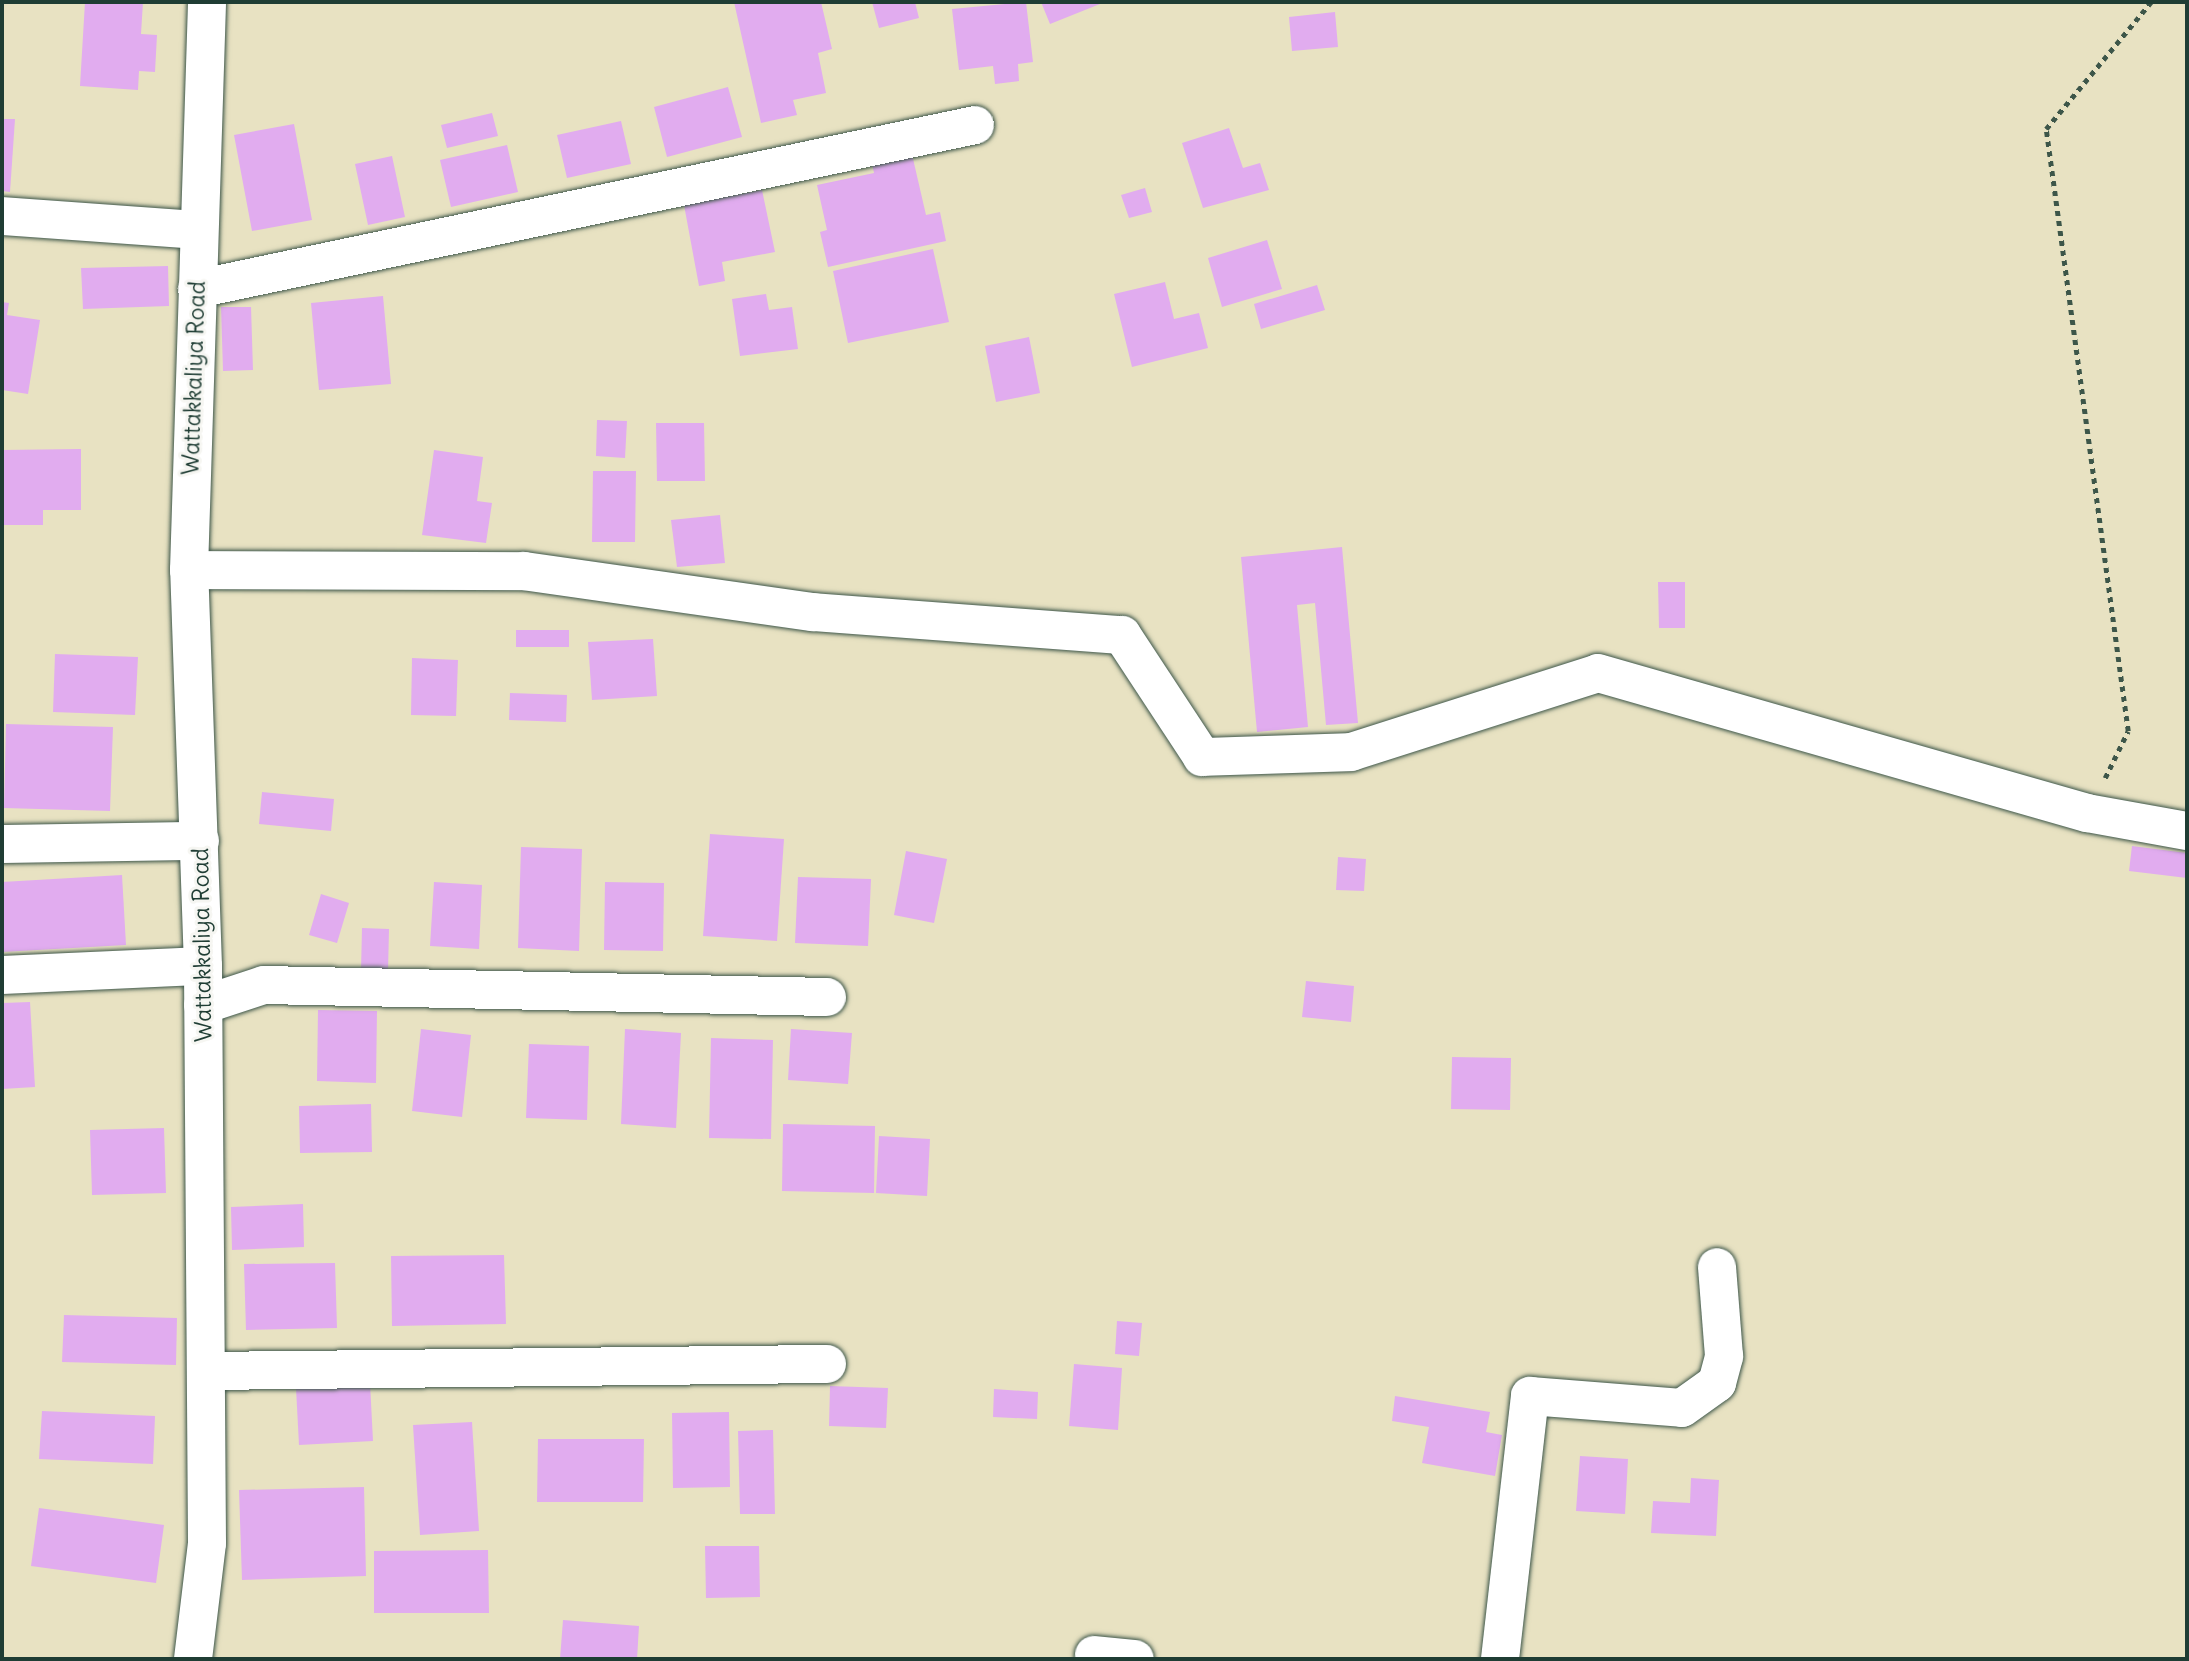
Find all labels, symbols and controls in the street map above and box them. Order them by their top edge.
street label: Wattakkaliya Road [177,280,211,476]
street label: Wattakkaliya Road [187,848,217,1042]

